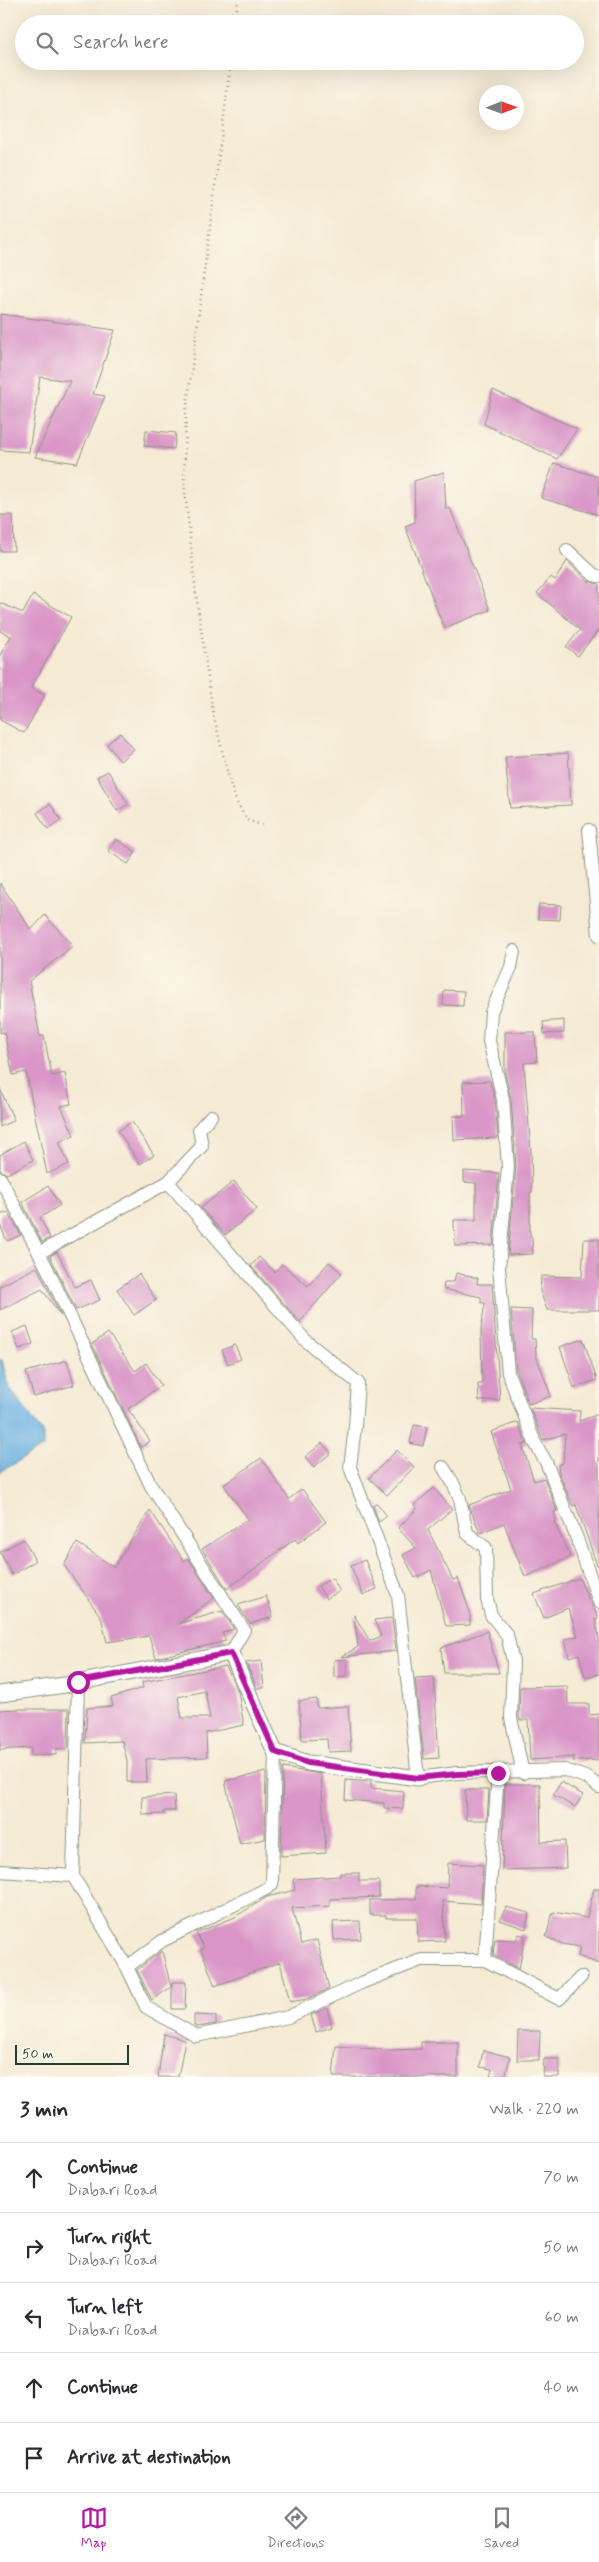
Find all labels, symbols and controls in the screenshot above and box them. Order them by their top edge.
search box [15,15,584,70]
icon: search [33,29,61,57]
text: Search here [73,30,169,55]
north arrow [479,85,524,130]
route start [67,1671,90,1694]
route end [487,1762,510,1785]
scale bar [15,2042,129,2065]
text: 50 m [22,2045,53,2063]
text: 3 min [20,2096,68,2124]
text: Walk · 220 m [489,2099,579,2120]
text: Continue [67,2155,138,2180]
icon: ahead [20,2164,48,2192]
text: 70 m [543,2167,579,2188]
text: Diabari Road [67,2180,157,2201]
text: Turn right [67,2225,151,2250]
icon: right [20,2234,48,2262]
text: 50 m [543,2237,579,2258]
text: Diabari Road [67,2250,157,2271]
text: Turn left [67,2295,143,2320]
icon: left [20,2304,48,2332]
text: 60 m [545,2307,579,2328]
text: Diabari Road [67,2320,157,2341]
icon: ahead [20,2374,48,2402]
text: Continue [67,2375,138,2400]
text: 40 m [543,2377,579,2398]
icon: arrive [20,2444,48,2472]
text: Arrive at destination [67,2445,231,2470]
tab: Map [80,2504,108,2552]
tab: Directions [267,2504,325,2552]
tab: Saved [484,2504,519,2552]

